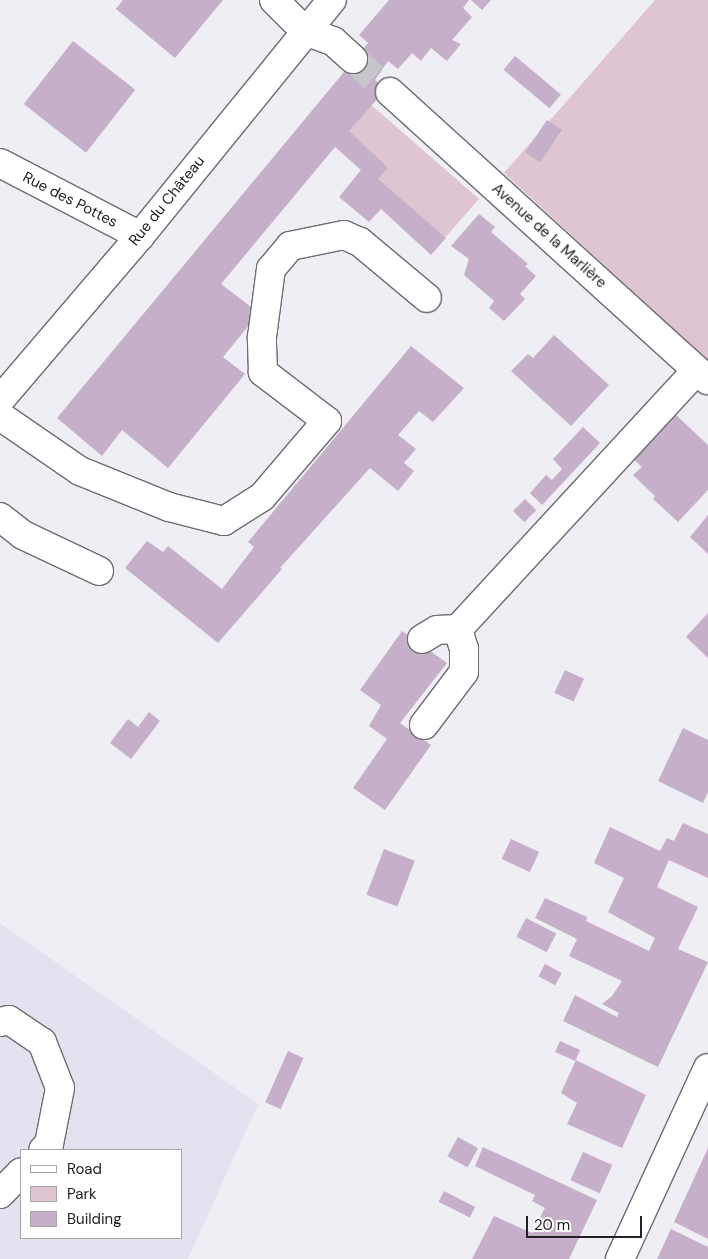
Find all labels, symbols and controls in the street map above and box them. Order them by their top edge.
street label: Rue du Château [125,152,209,250]
street label: Rue des Pottes [20,168,120,232]
street label: Avenue de la Marlière [488,180,610,292]
legend [20,1149,182,1239]
text: Road [67,1159,102,1179]
text: Park [67,1184,97,1204]
scale bar [528,1206,644,1238]
text: Building [67,1209,122,1229]
text: 20 m [534,1215,570,1235]

